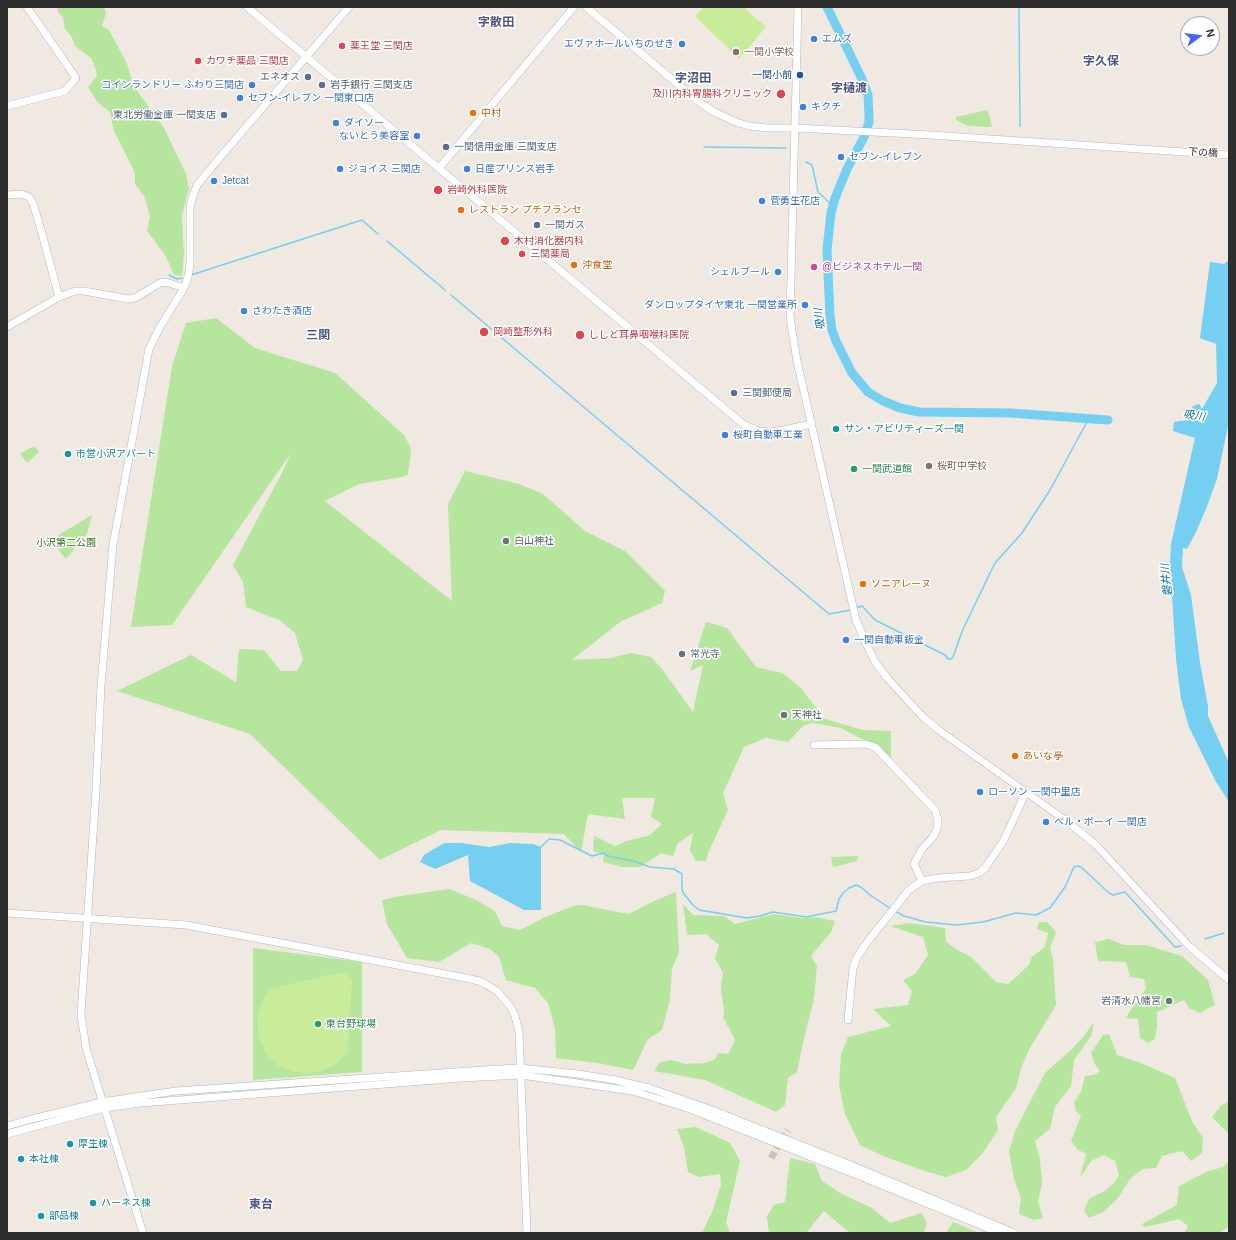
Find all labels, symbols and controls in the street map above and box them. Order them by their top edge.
district label: 字散田 [478,16,514,30]
north arrow [1180,16,1220,56]
text: N [1204,28,1217,39]
place label: エムズ [822,33,852,45]
marker: エムズ [809,34,819,44]
place label: エヴァホールいちのせき [564,38,674,50]
marker: エヴァホールいちのせき [677,39,687,49]
place label: 薬王堂 三関店 [350,40,413,52]
marker: 薬王堂 三関店 [337,41,347,51]
place label: 一関小学校 [744,46,794,58]
marker: 一関小学校 [731,47,741,57]
place label: カワチ薬品 三関店 [206,55,289,67]
district label: 字久保 [1083,55,1119,69]
marker: カワチ薬品 三関店 [193,56,203,66]
place label: 一関小前 [752,69,792,81]
marker: 一関小前 [795,70,805,80]
place label: エネオス [260,71,300,83]
marker: エネオス [303,72,313,82]
district label: 字沼田 [675,72,711,86]
place label: コインランドリー ふわり三関店 [101,79,244,91]
place label: 岩手銀行 三関支店 [330,79,413,91]
marker: コインランドリー ふわり三関店 [247,80,257,90]
marker: 岩手銀行 三関支店 [317,80,327,90]
district label: 字樋渡 [831,82,867,96]
place label: 及川内科胃腸科クリニック [652,88,772,100]
marker: 及川内科胃腸科クリニック [775,88,787,100]
place label: セブン-イレブン 一関東口店 [248,92,374,104]
marker: セブン-イレブン 一関東口店 [235,93,245,103]
place label: キクチ [811,101,841,113]
marker: キクチ [798,102,808,112]
place label: 中村 [481,107,501,119]
marker: 中村 [468,108,478,118]
place label: 東北労働金庫 一関支店 [113,109,216,121]
marker: 東北労働金庫 一関支店 [219,110,229,120]
place label: ダイソー [344,117,384,129]
marker: ダイソー [331,118,341,128]
place label: ないとう美容室 [339,130,409,142]
marker: ないとう美容室 [412,131,422,141]
place label: 一関信用金庫 三関支店 [454,141,557,153]
marker: 一関信用金庫 三関支店 [441,142,451,152]
street label: 下の橋 [1188,146,1218,160]
place label: セブン-イレブン [849,151,922,163]
marker: セブン-イレブン [836,152,846,162]
place label: ジョイス 三関店 [348,163,421,175]
place label: 日産プリンス岩手 [475,163,555,175]
marker: ジョイス 三関店 [335,164,345,174]
marker: 日産プリンス岩手 [462,164,472,174]
place label: Jetcat [222,175,249,187]
marker: Jetcat [209,176,219,186]
marker: 岩崎外科医院 [432,184,444,196]
place label: 岩崎外科医院 [447,184,507,196]
place label: 菅勇生花店 [770,195,820,207]
marker: 菅勇生花店 [757,196,767,206]
place label: レストラン プチフランセ [469,204,582,216]
marker: レストラン プチフランセ [456,205,466,215]
place label: 一関ガス [545,219,585,231]
marker: 一関ガス [532,220,542,230]
marker: 木村消化器内科 [499,235,511,247]
place label: 木村消化器内科 [514,235,584,247]
place label: 三関薬局 [530,248,570,260]
marker: 三関薬局 [517,249,527,259]
place label: 沖食堂 [582,259,612,271]
marker: 沖食堂 [569,260,579,270]
place label: @ビジネスホテル一関 [822,261,922,273]
marker: @ビジネスホテル一関 [809,262,819,272]
place label: シェルブール [710,266,770,278]
marker: シェルブール [773,267,783,277]
place label: ダンロップタイヤ東北 一関営業所 [644,299,797,311]
marker: ダンロップタイヤ東北 一関営業所 [800,300,810,310]
place label: さわたき酒店 [252,305,312,317]
marker: さわたき酒店 [239,306,249,316]
water label: 吸川 [812,307,828,331]
marker: 岡崎整形外科 [478,326,490,338]
place label: 岡崎整形外科 [493,326,553,338]
district label: 三関 [306,329,330,343]
marker: ししど耳鼻咽喉科医院 [574,329,586,341]
place label: ししど耳鼻咽喉科医院 [589,329,689,341]
place label: 三関郵便局 [742,387,792,399]
marker: 三関郵便局 [729,388,739,398]
water label: 吸川 [1182,408,1206,424]
place label: サン・アビリティーズ一関 [844,423,964,435]
marker: サン・アビリティーズ一関 [831,424,841,434]
place label: 桜町自動車工業 [733,429,803,441]
marker: 桜町自動車工業 [720,430,730,440]
place label: 市営小沢アパート [76,448,156,460]
marker: 市営小沢アパート [63,449,73,459]
place label: 桜町中学校 [937,460,987,472]
marker: 桜町中学校 [924,461,934,471]
place label: 一関武道館 [862,463,912,475]
marker: 一関武道館 [849,464,859,474]
place label: 白山神社 [514,535,554,547]
marker: 白山神社 [501,536,511,546]
park label: 小沢第二公園 [36,537,96,549]
water label: 磐井川 [1159,563,1175,597]
place label: ソニアレーヌ [871,578,931,590]
marker: ソニアレーヌ [858,579,868,589]
place label: 一関自動車鈑金 [854,634,924,646]
marker: 一関自動車鈑金 [841,635,851,645]
place label: 常光寺 [690,648,720,660]
marker: 常光寺 [677,649,687,659]
place label: 天神社 [792,709,822,721]
marker: 天神社 [779,710,789,720]
place label: あいな亭 [1023,750,1063,762]
marker: あいな亭 [1010,751,1020,761]
place label: ローソン 一関中里店 [988,786,1081,798]
marker: ローソン 一関中里店 [975,787,985,797]
place label: ベル・ボーイ 一関店 [1054,816,1147,828]
marker: ベル・ボーイ 一関店 [1041,817,1051,827]
place label: 岩清水八幡宮 [1101,995,1161,1007]
marker: 岩清水八幡宮 [1164,996,1174,1006]
place label: 東台野球場 [326,1018,376,1030]
marker: 東台野球場 [313,1019,323,1029]
place label: 厚生棟 [78,1138,108,1150]
marker: 厚生棟 [65,1139,75,1149]
place label: 本社棟 [29,1153,59,1165]
marker: 本社棟 [16,1154,26,1164]
place label: ハーネス棟 [101,1197,151,1209]
marker: ハーネス棟 [88,1198,98,1208]
district label: 東台 [249,1198,273,1212]
place label: 部品棟 [49,1210,79,1222]
marker: 部品棟 [36,1211,46,1221]

